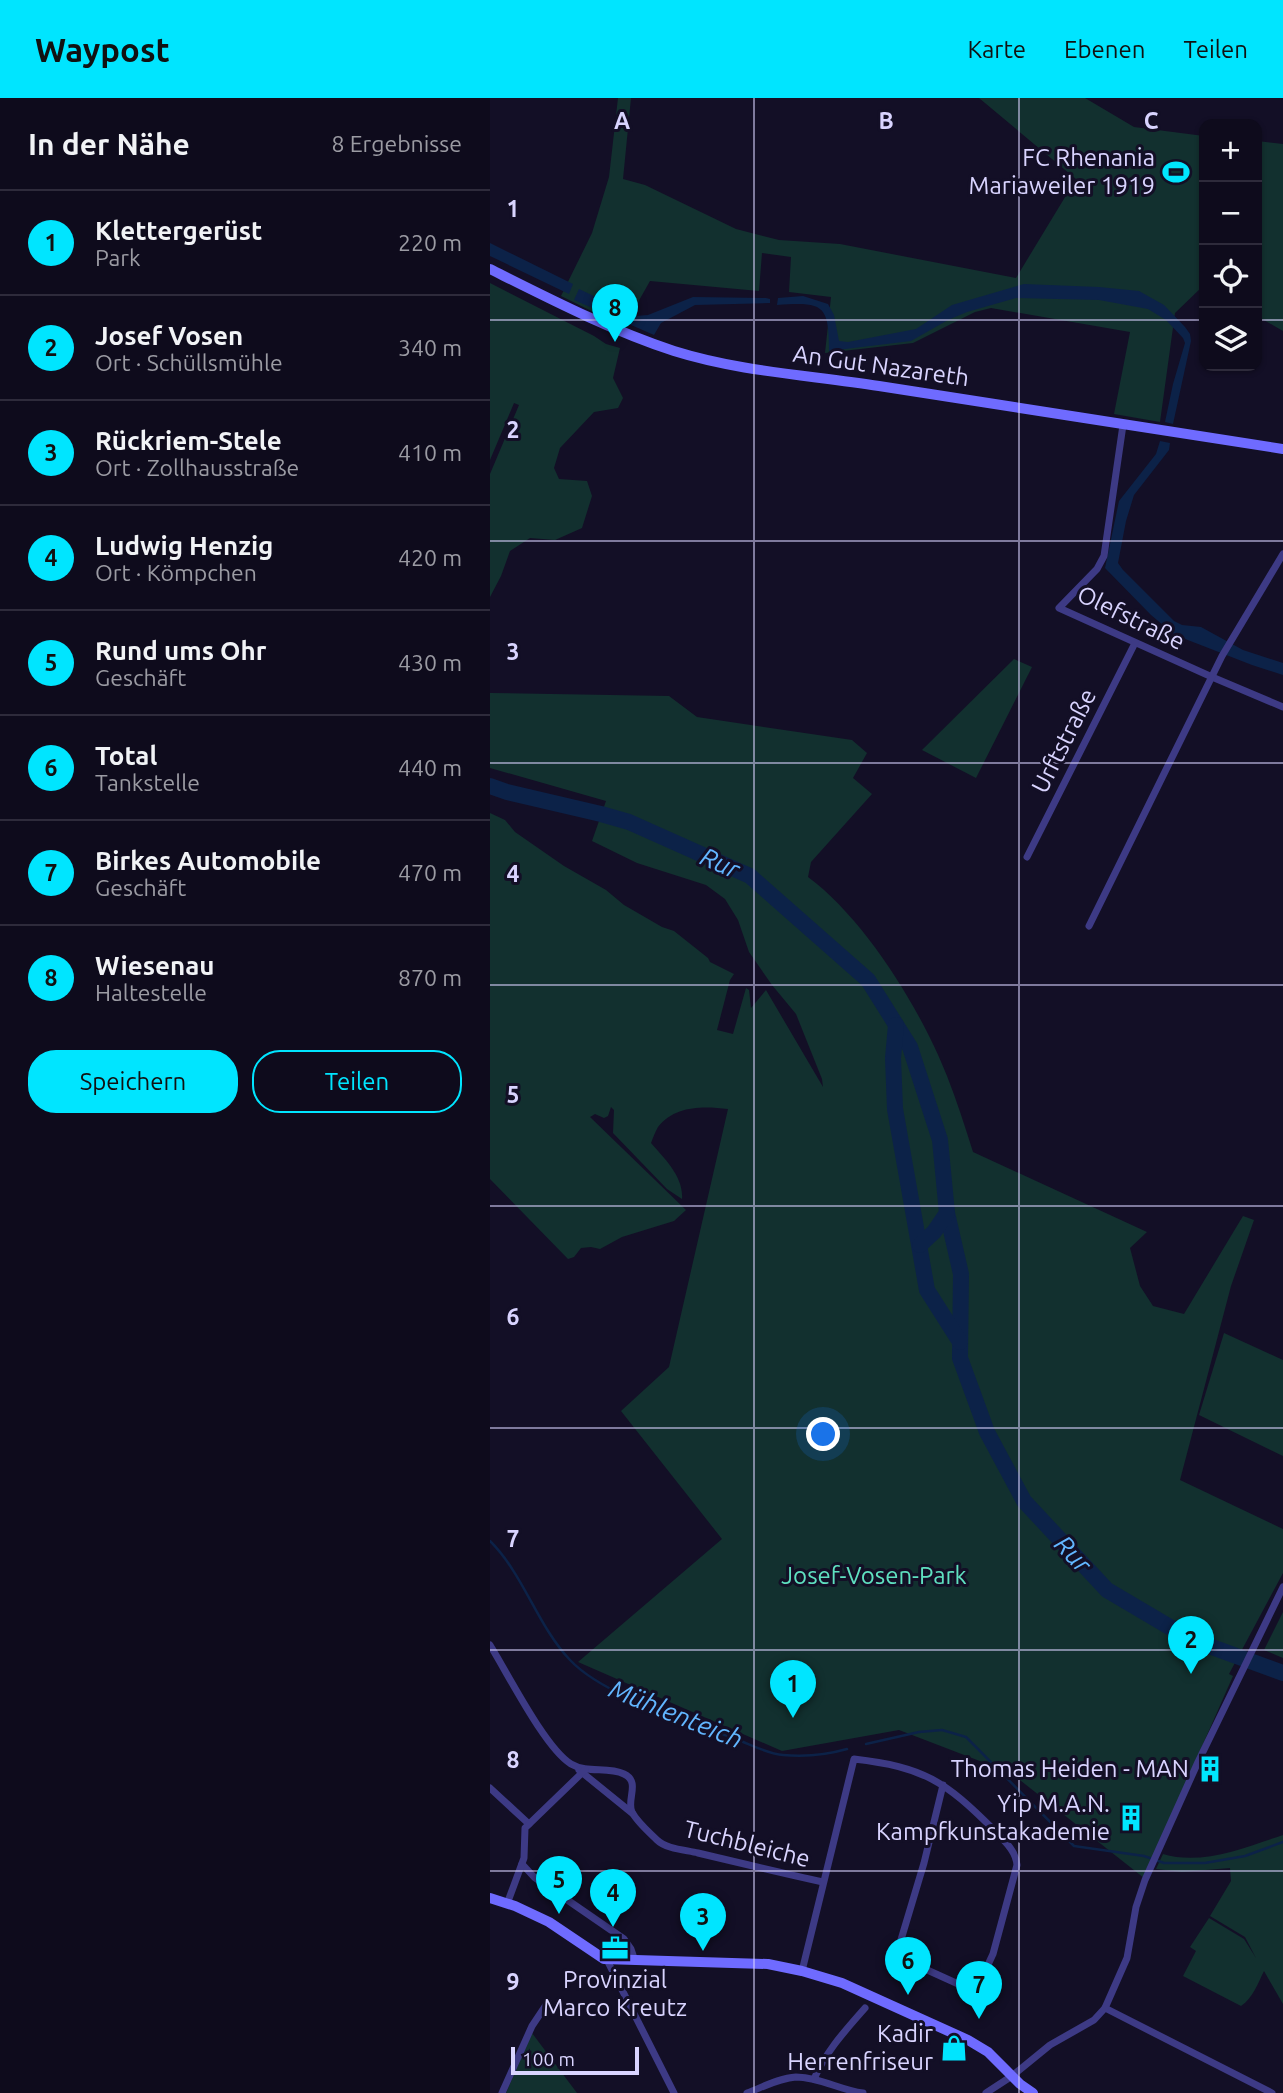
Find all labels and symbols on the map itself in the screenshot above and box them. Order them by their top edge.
text: A [614,108,630,133]
text: B [878,108,894,133]
text: C [1144,108,1159,133]
place label: FC Rhenania Mariaweiler 1919 [969,144,1155,199]
sports icon: FC Rhenania Mariaweiler 1919 [1161,157,1191,187]
text: 1 [507,196,519,221]
pin: 8 [592,284,638,342]
street label: An Gut Nazareth [791,340,971,391]
text: 2 [507,417,519,442]
street label: Olefstraße [1073,580,1189,655]
text: 3 [507,639,519,664]
street label: Urftstraße [1026,684,1101,797]
water label: Rur [696,841,745,884]
text: 4 [507,861,520,886]
text: 5 [507,1082,519,1107]
text: 6 [507,1304,520,1329]
your location [806,1417,840,1451]
text: 7 [507,1526,519,1551]
water label: Rur [1049,1529,1098,1579]
park label: Josef-Vosen-Park [781,1562,967,1589]
pin: 2 [1168,1616,1214,1674]
pin: 1 [770,1660,816,1718]
water label: Mühlenteich [605,1674,747,1753]
text: 8 [507,1747,519,1772]
building icon: Thomas Heiden - MAN [1195,1754,1225,1784]
place label: Thomas Heiden - MAN [951,1755,1189,1782]
place label: Yip M.A.N. Kampfkunstakademie [876,1790,1110,1845]
building icon: Yip M.A.N. Kampfkunstakademie [1116,1803,1146,1833]
street label: Tuchbleiche [681,1815,813,1872]
pin: 5 [536,1856,582,1914]
pin: 4 [590,1869,636,1927]
pin: 3 [680,1893,726,1951]
office icon: Provinzial Marco Kreutz [600,1933,630,1963]
pin: 6 [885,1937,931,1995]
pin: 7 [956,1961,1002,2019]
place label: Provinzial Marco Kreutz [543,1966,687,2021]
text: 9 [507,1969,519,1994]
place label: Kadir Herrenfriseur [787,2020,933,2075]
shop icon: Kadir Herrenfriseur [939,2033,969,2063]
scale bar [511,2044,639,2076]

